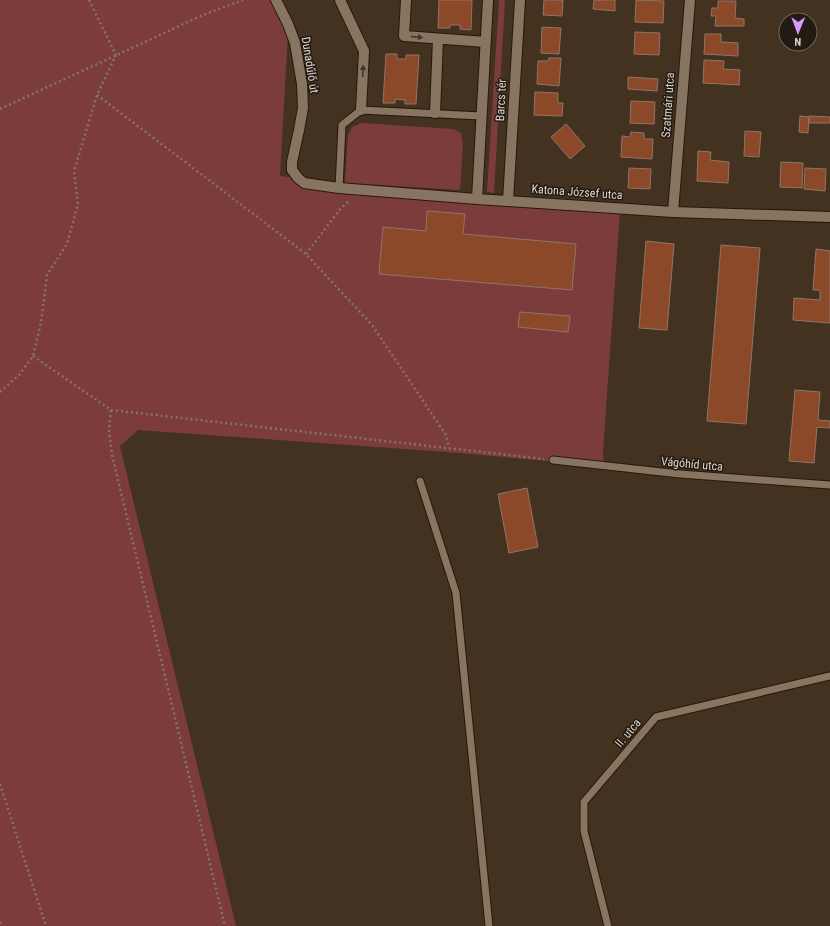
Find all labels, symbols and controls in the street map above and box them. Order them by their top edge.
north arrow [778,12,818,52]
one-way arrow [411,34,423,41]
text: N [794,35,801,48]
street label: Dunadűlő út [299,36,321,95]
one-way arrow [360,64,366,77]
street label: Szatmári utca [659,72,677,138]
street label: Barcs tér [493,78,509,122]
street label: Katona József utca [531,182,623,202]
street label: Vágóhíd utca [660,454,724,474]
street label: II. utca [612,716,644,750]

